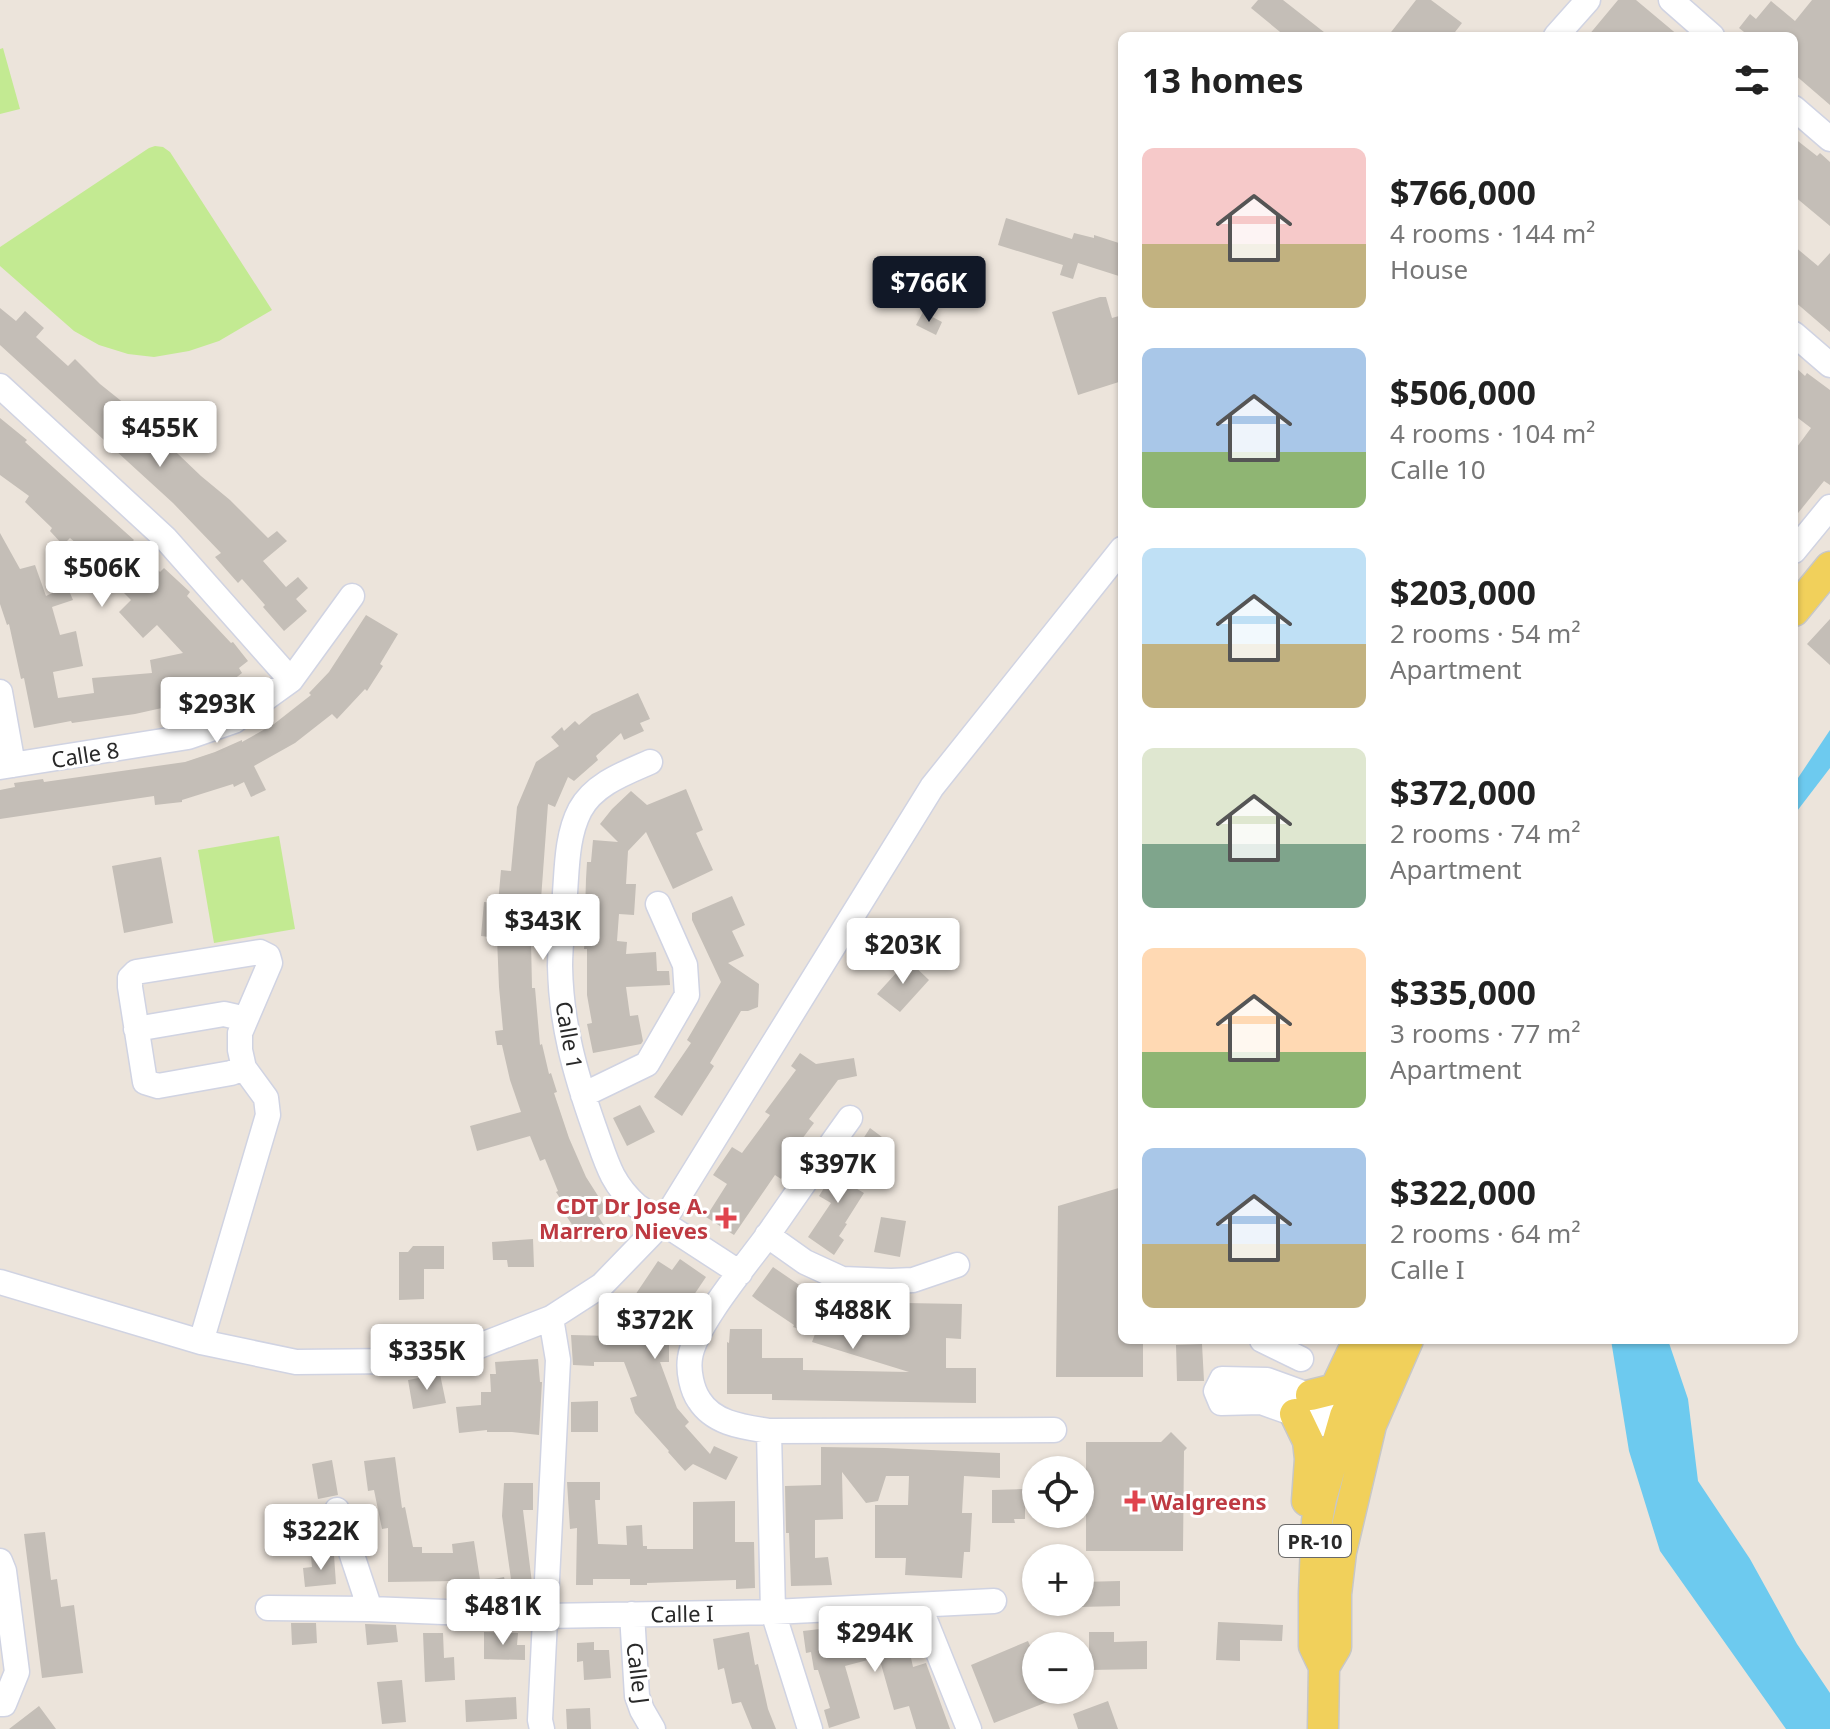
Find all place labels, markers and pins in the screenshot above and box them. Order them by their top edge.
pin: $766K [873,256,985,324]
pin: $455K [104,401,216,469]
pin: $506K [46,541,158,609]
pin: $293K [161,677,273,745]
pin: $343K [487,894,599,962]
pin: $203K [847,918,959,986]
pin: $397K [782,1137,894,1205]
place label: CDT Dr Jose A. Marrero Nieves [539,1190,708,1245]
marker: CDT Dr Jose A. Marrero Nieves [715,1207,737,1229]
pin: $488K [797,1283,909,1351]
pin: $372K [599,1293,711,1361]
pin: $335K [371,1324,483,1392]
place label: Walgreens [1151,1486,1266,1516]
marker: Walgreens [1126,1492,1144,1510]
pin: $322K [265,1504,377,1572]
pin: $481K [447,1579,559,1647]
pin: $294K [819,1606,931,1674]

